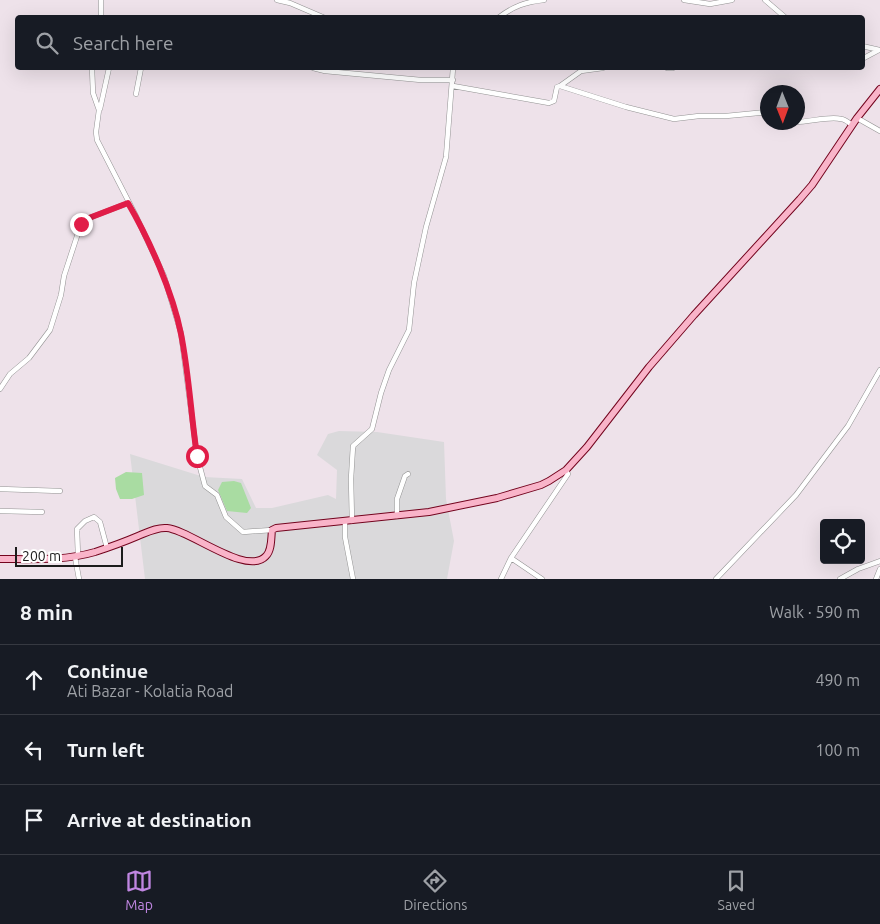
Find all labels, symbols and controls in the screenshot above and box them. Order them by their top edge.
search box [15,15,865,70]
icon: search [33,29,61,57]
text: Search here [73,32,173,54]
north arrow [760,85,805,130]
route end [70,213,93,236]
route start [186,445,209,468]
map controls [820,519,865,564]
button: locate [820,519,865,564]
scale bar [15,544,122,567]
text: 200 m [22,548,61,564]
text: 8 min [20,600,73,624]
text: Walk · 590 m [769,603,860,621]
text: Continue [67,660,148,682]
icon: ahead [20,666,48,694]
text: 490 m [815,671,860,689]
text: Ati Bazar - Kolatia Road [67,682,233,700]
icon: left [20,736,48,764]
text: Turn left [67,739,145,761]
text: 100 m [815,741,860,759]
icon: arrive [20,806,48,834]
text: Arrive at destination [67,809,252,831]
tab: Map [125,867,153,913]
tab: Directions [403,867,467,913]
tab: Saved [718,867,755,913]

